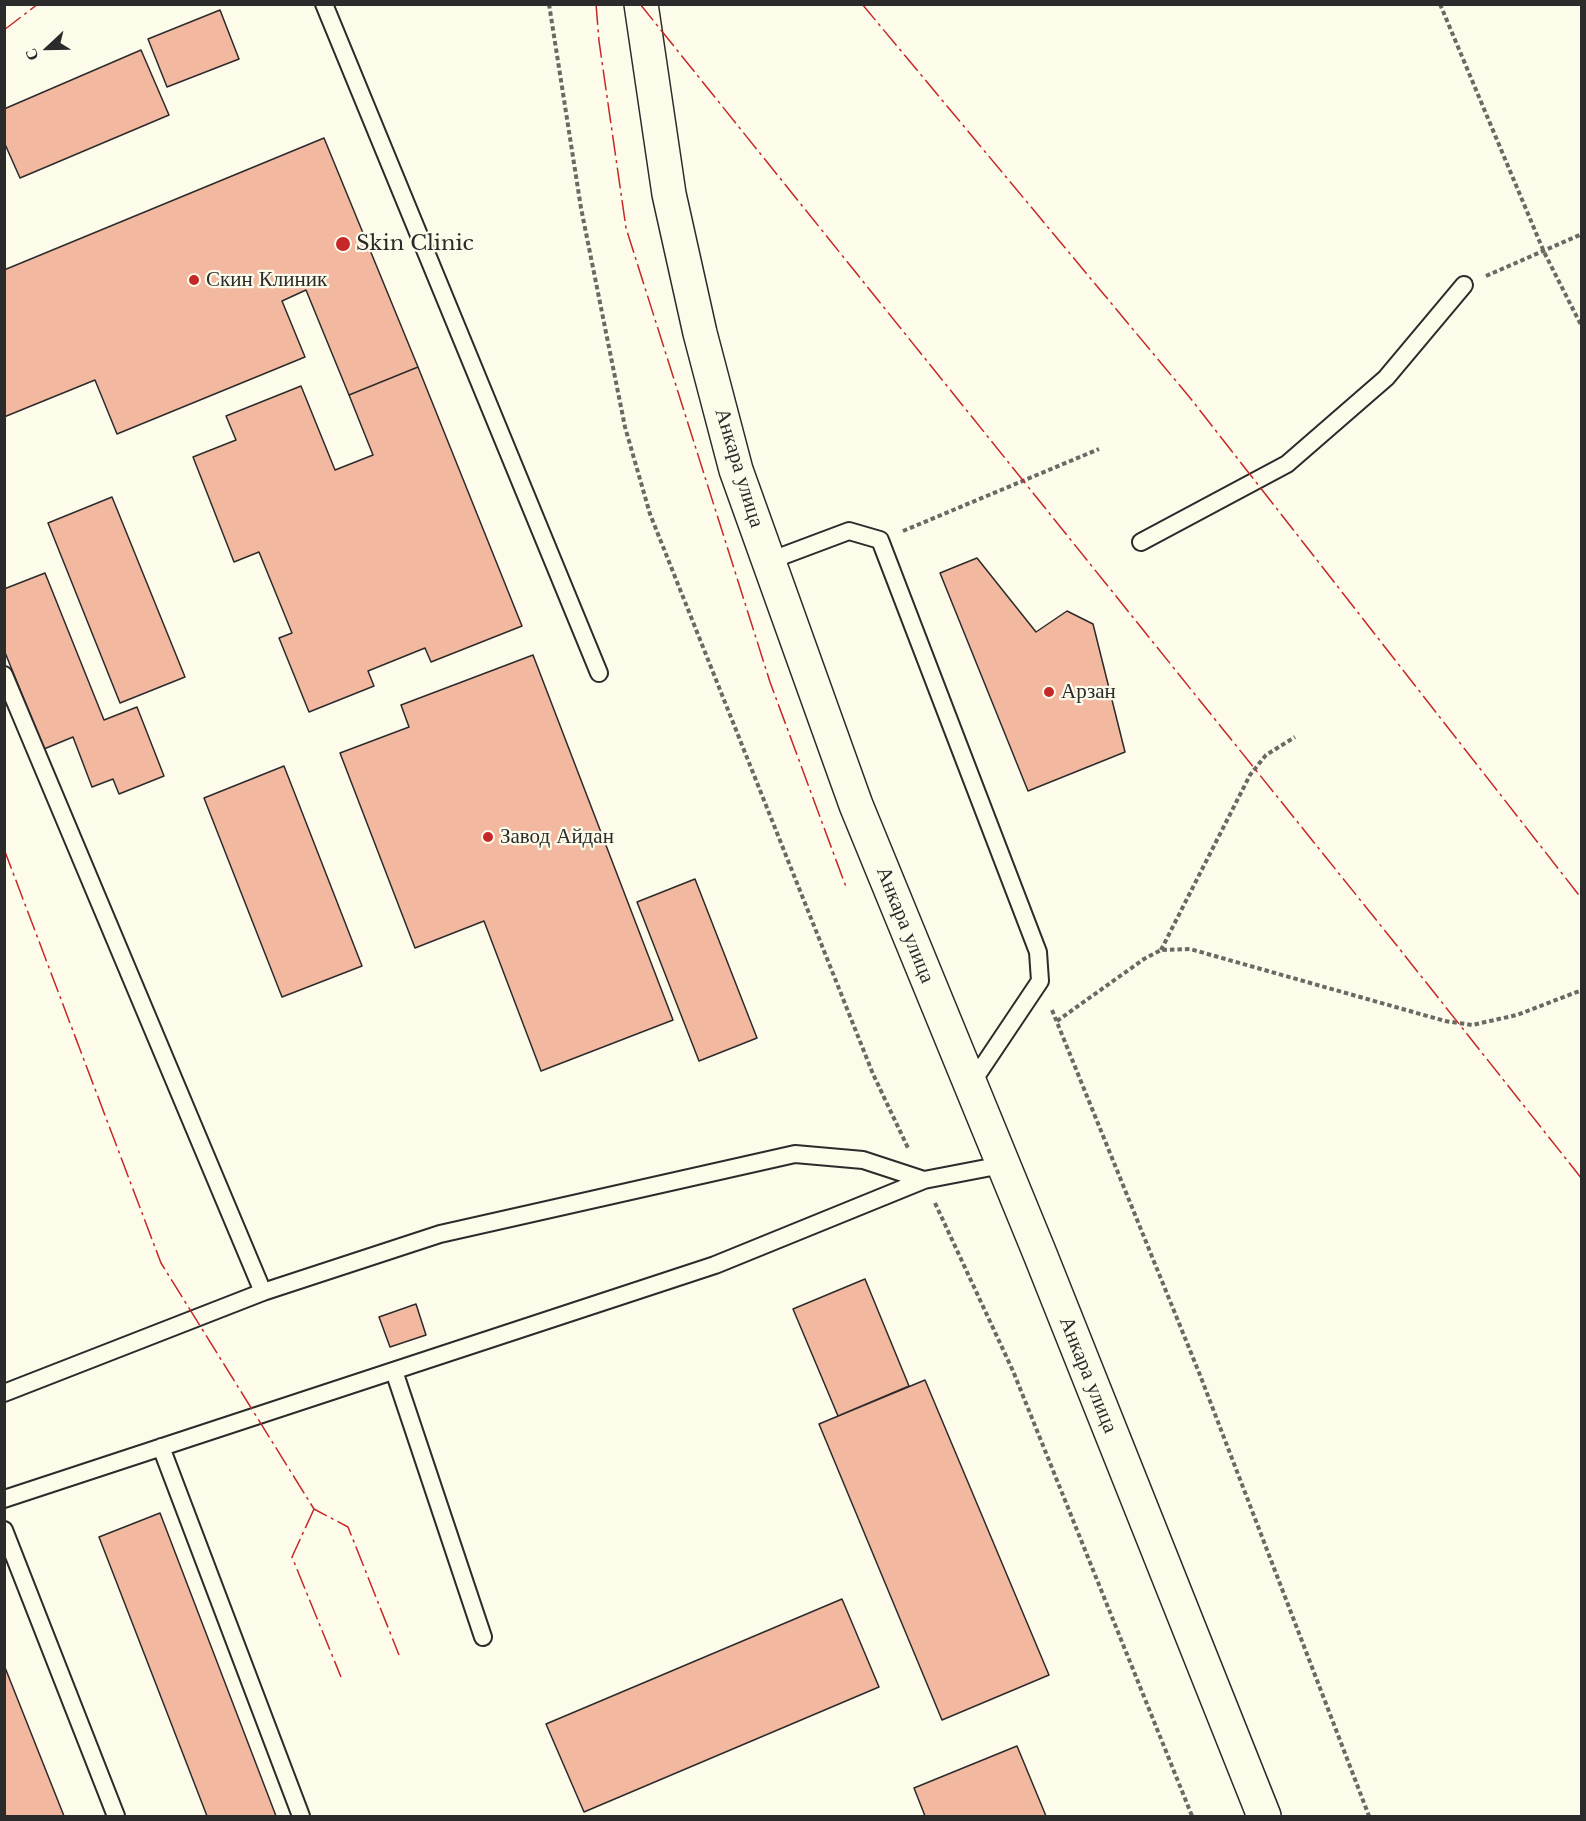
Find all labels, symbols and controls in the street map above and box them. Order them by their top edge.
north arrow [18,18,78,78]
text: С [20,46,43,64]
place label: Skin Clinic [356,231,474,257]
marker: Skin Clinic [334,235,352,253]
place label: Скин Клиник [206,267,327,293]
marker: Скин Клиник [187,273,201,287]
street label: Анкара улица [709,405,769,531]
place label: Арзан [1061,679,1116,705]
marker: Арзан [1042,685,1056,699]
place label: Завод Айдан [500,824,614,850]
marker: Завод Айдан [481,830,495,844]
street label: Анкара улица [870,863,940,987]
street label: Анкара улица [1053,1313,1123,1437]

